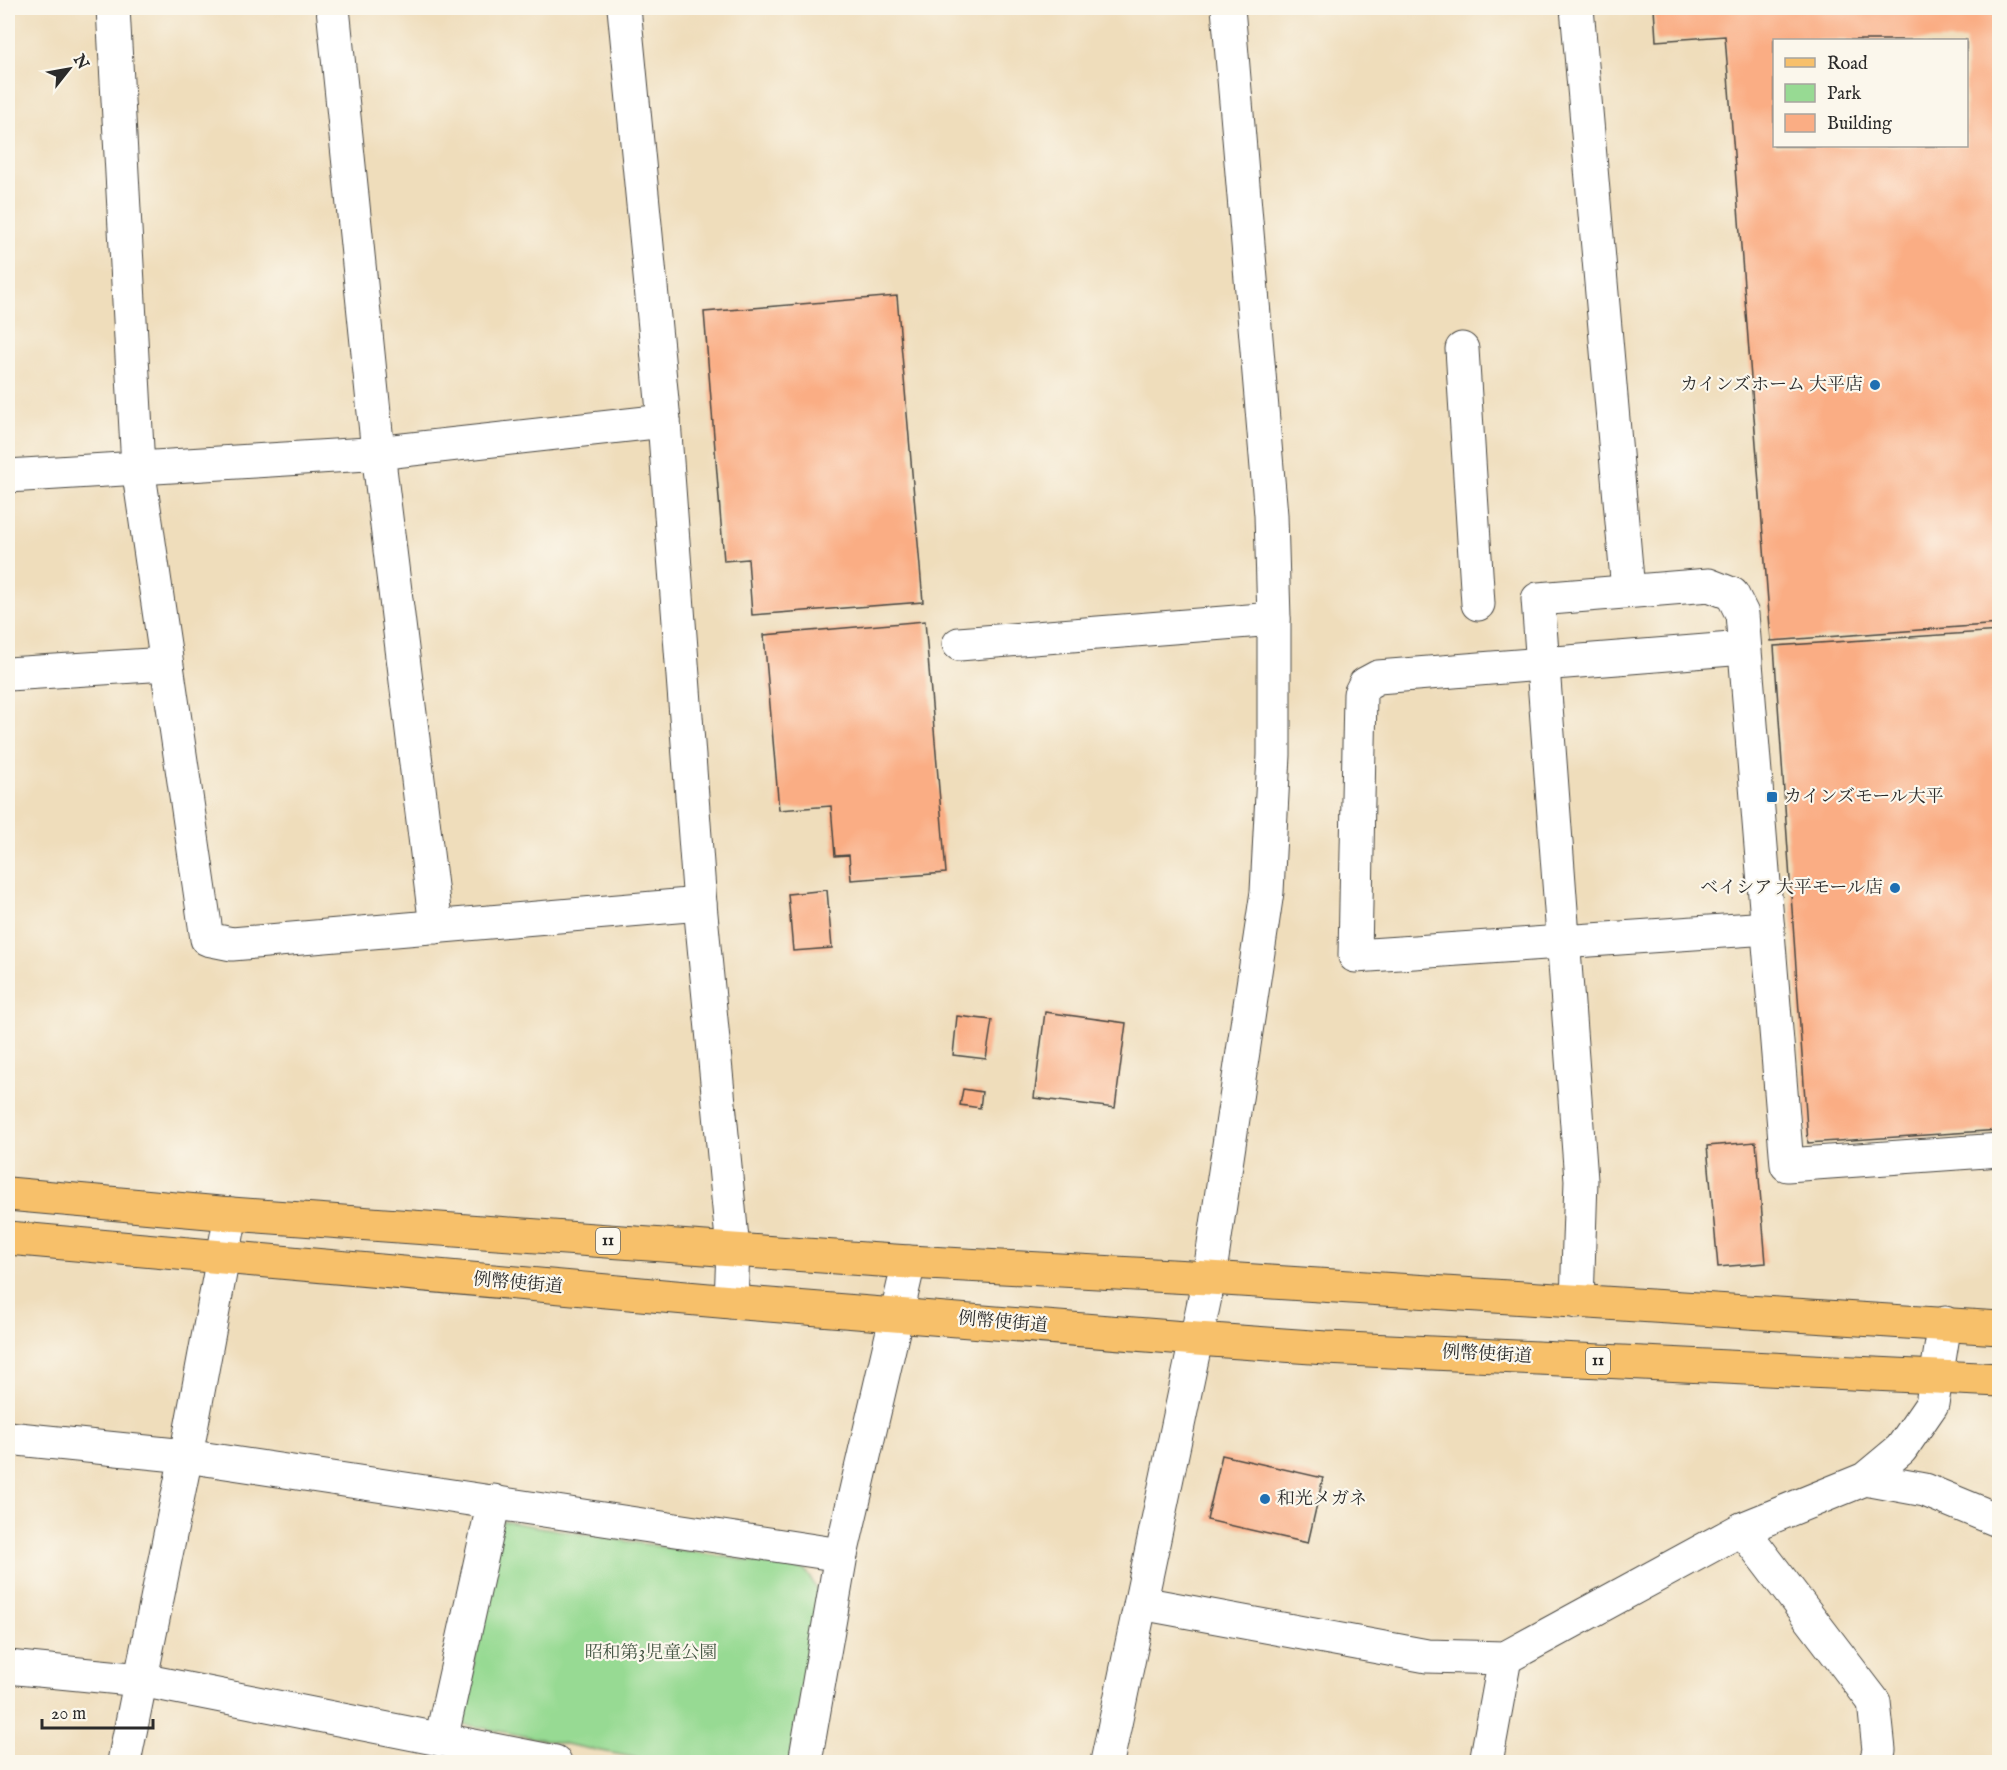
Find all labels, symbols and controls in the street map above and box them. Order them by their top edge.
north arrow [39,39,99,99]
legend [1773,39,1968,147]
text: N [67,50,92,74]
text: Road [1827,53,1868,76]
text: Park [1827,83,1862,106]
text: Building [1827,113,1892,136]
place label: カインズホーム 大平店 [1680,374,1863,397]
marker: カインズホーム 大平店 [1868,378,1882,392]
place label: カインズモール大平 [1784,786,1944,809]
marker: カインズモール大平 [1765,790,1779,804]
place label: ベイシア 大平モール店 [1700,877,1883,900]
marker: ベイシア 大平モール店 [1888,881,1902,895]
road number: 11 [596,1228,620,1254]
street label: 例幣使街道 [472,1269,564,1299]
street label: 例幣使街道 [957,1308,1049,1338]
street label: 例幣使街道 [1441,1341,1533,1369]
road number: 11 [1586,1348,1610,1374]
place label: 和光メガネ [1277,1488,1367,1511]
marker: 和光メガネ [1258,1492,1272,1506]
park label: 昭和第3児童公園 [585,1642,717,1665]
scale bar [42,1692,153,1730]
text: 20 m [51,1703,86,1726]

